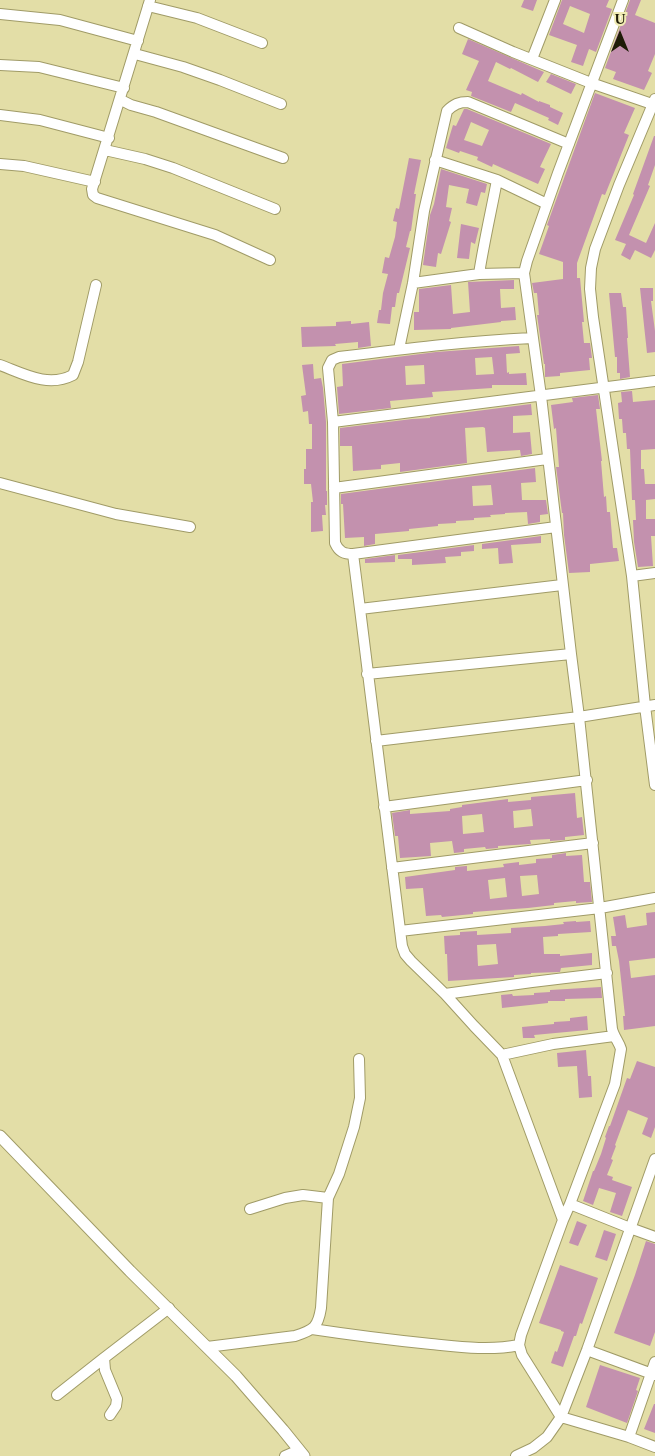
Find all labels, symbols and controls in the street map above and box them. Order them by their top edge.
text: U [614,9,626,30]
north arrow [595,10,645,60]

